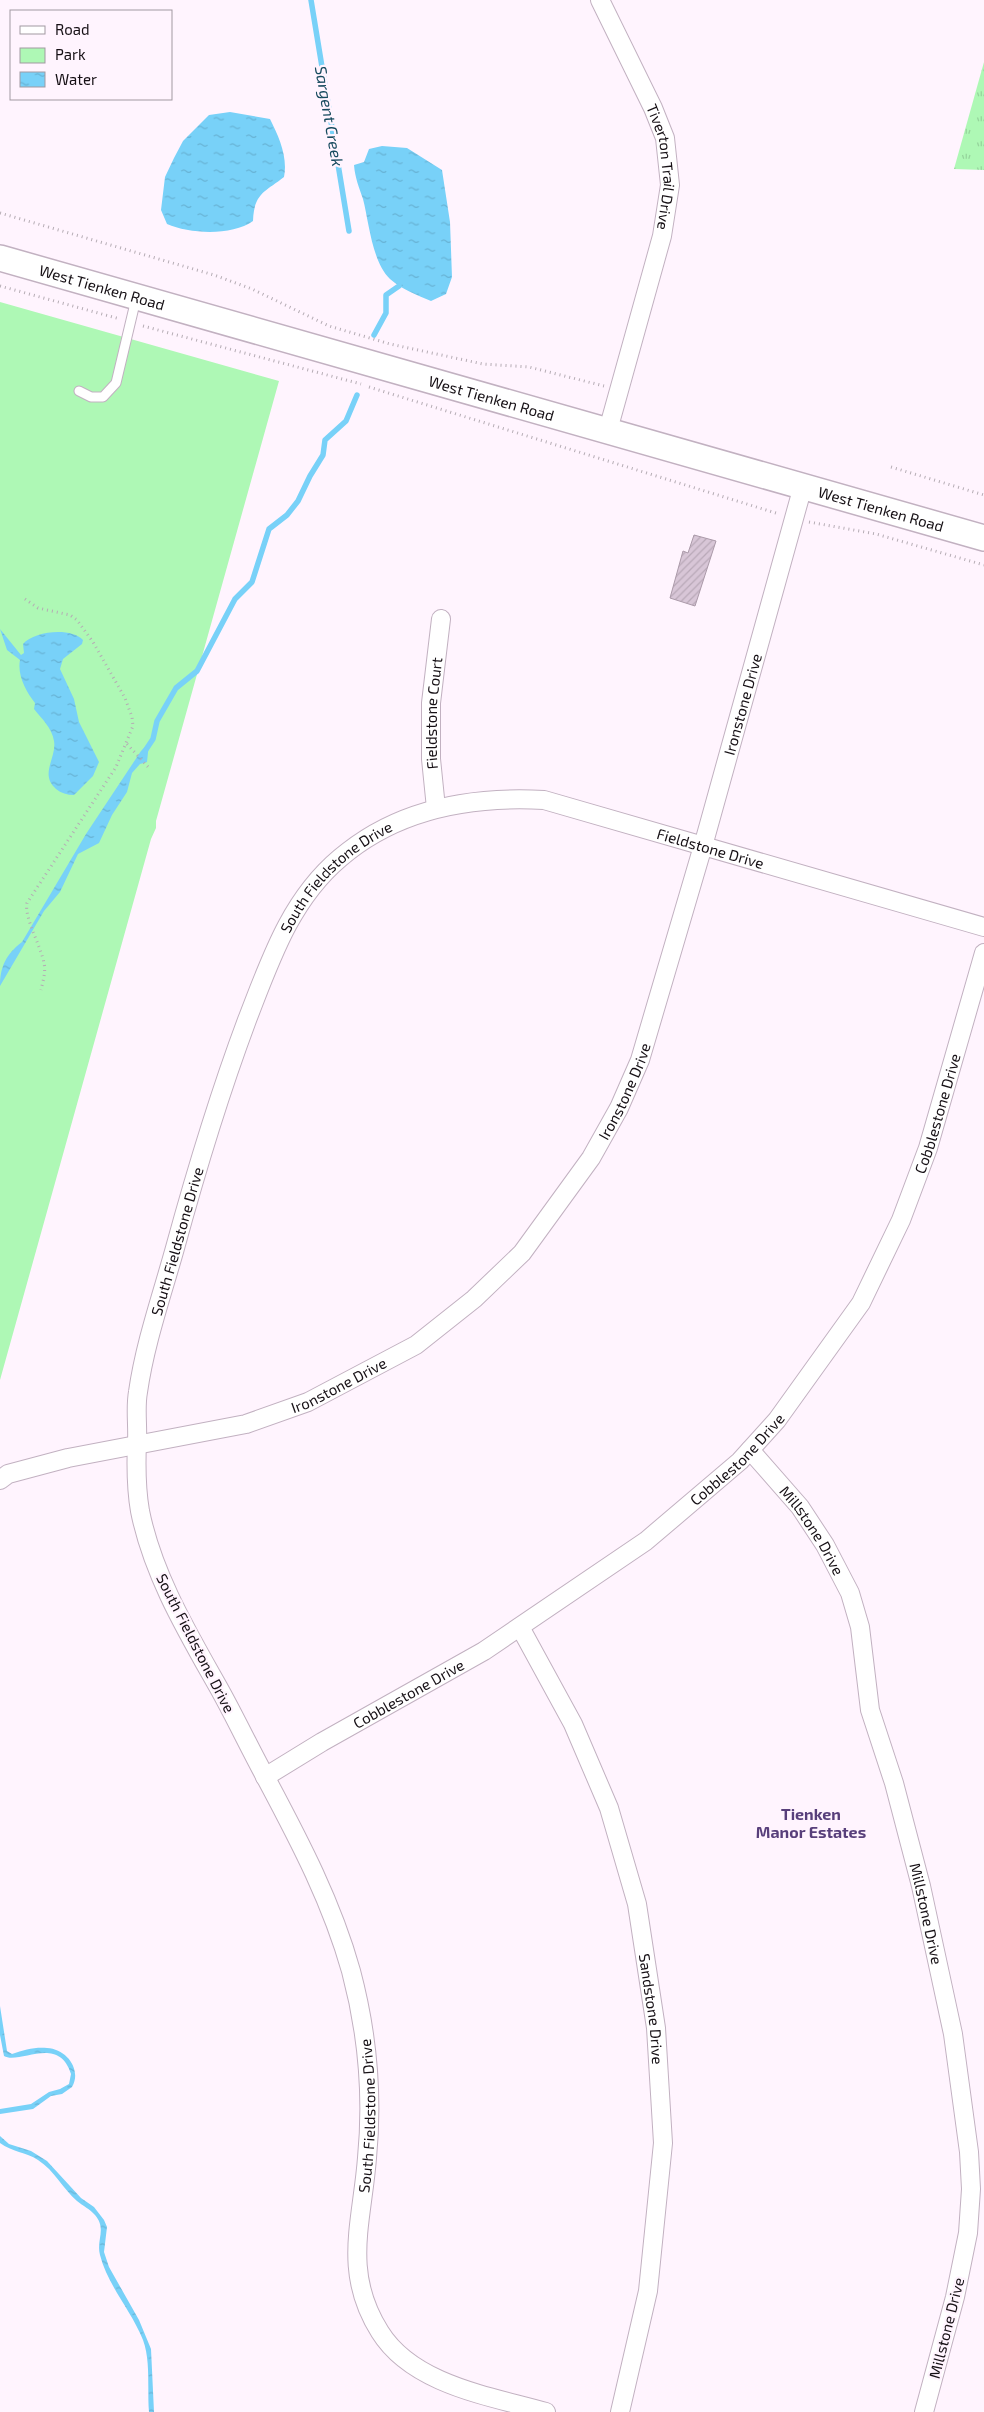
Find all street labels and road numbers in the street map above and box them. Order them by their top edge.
street label: Tiverton Trail Drive [643,101,679,231]
street label: West Tienken Road [37,261,167,313]
street label: West Tienken Road [427,371,556,424]
street label: West Tienken Road [816,482,946,535]
street label: Ironstone Drive [720,651,765,757]
street label: Fieldstone Court [422,656,445,770]
street label: South Fieldstone Drive [276,817,395,936]
street label: Fieldstone Drive [655,824,766,872]
street label: Ironstone Drive [594,1041,654,1143]
street label: Cobblestone Drive [910,1051,964,1176]
street label: South Fieldstone Drive [147,1165,207,1318]
street label: Ironstone Drive [289,1353,389,1416]
street label: Cobblestone Drive [686,1410,788,1509]
street label: Millstone Drive [776,1482,848,1578]
street label: South Fieldstone Drive [153,1570,239,1716]
street label: Cobblestone Drive [350,1655,467,1732]
street label: Millstone Drive [906,1861,947,1966]
street label: Sandstone Drive [636,1952,667,2065]
street label: South Fieldstone Drive [354,2038,378,2194]
street label: Millstone Drive [925,2276,967,2380]

